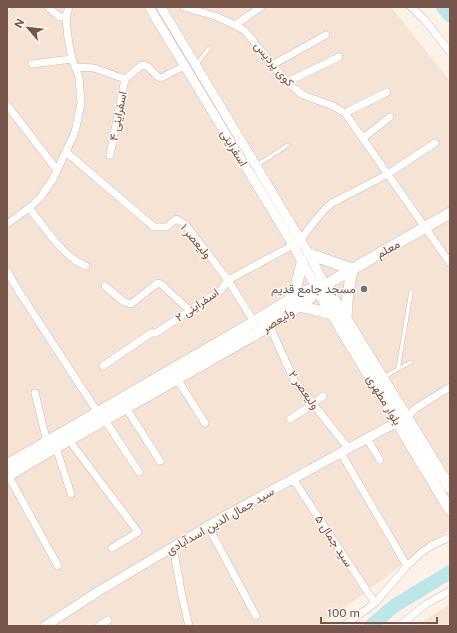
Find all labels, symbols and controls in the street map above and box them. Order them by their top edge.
north arrow [8,8,48,48]
text: N [12,17,26,30]
street label: کوی پردیس [250,39,297,90]
street label: اسفراینی ۴ [106,90,131,142]
street label: اسفراینی [217,127,250,169]
street label: ولیعصر ۱ [177,221,215,262]
street label: معلم [374,237,403,262]
place label: مسجد جامع قدیم [271,282,356,298]
marker: مسجد جامع قدیم [359,284,369,294]
street label: اسفراینی ۲ [173,285,222,325]
street label: ولیعصر [259,305,297,337]
street label: ولیعصر ۲ [285,368,322,413]
street label: بلوار مطهری [363,372,404,428]
street label: سید جمال الدین اسدآبادی [163,484,277,559]
street label: سید جمال ۵ [311,513,356,570]
scale bar [321,599,437,625]
text: 100 m [327,606,360,620]

